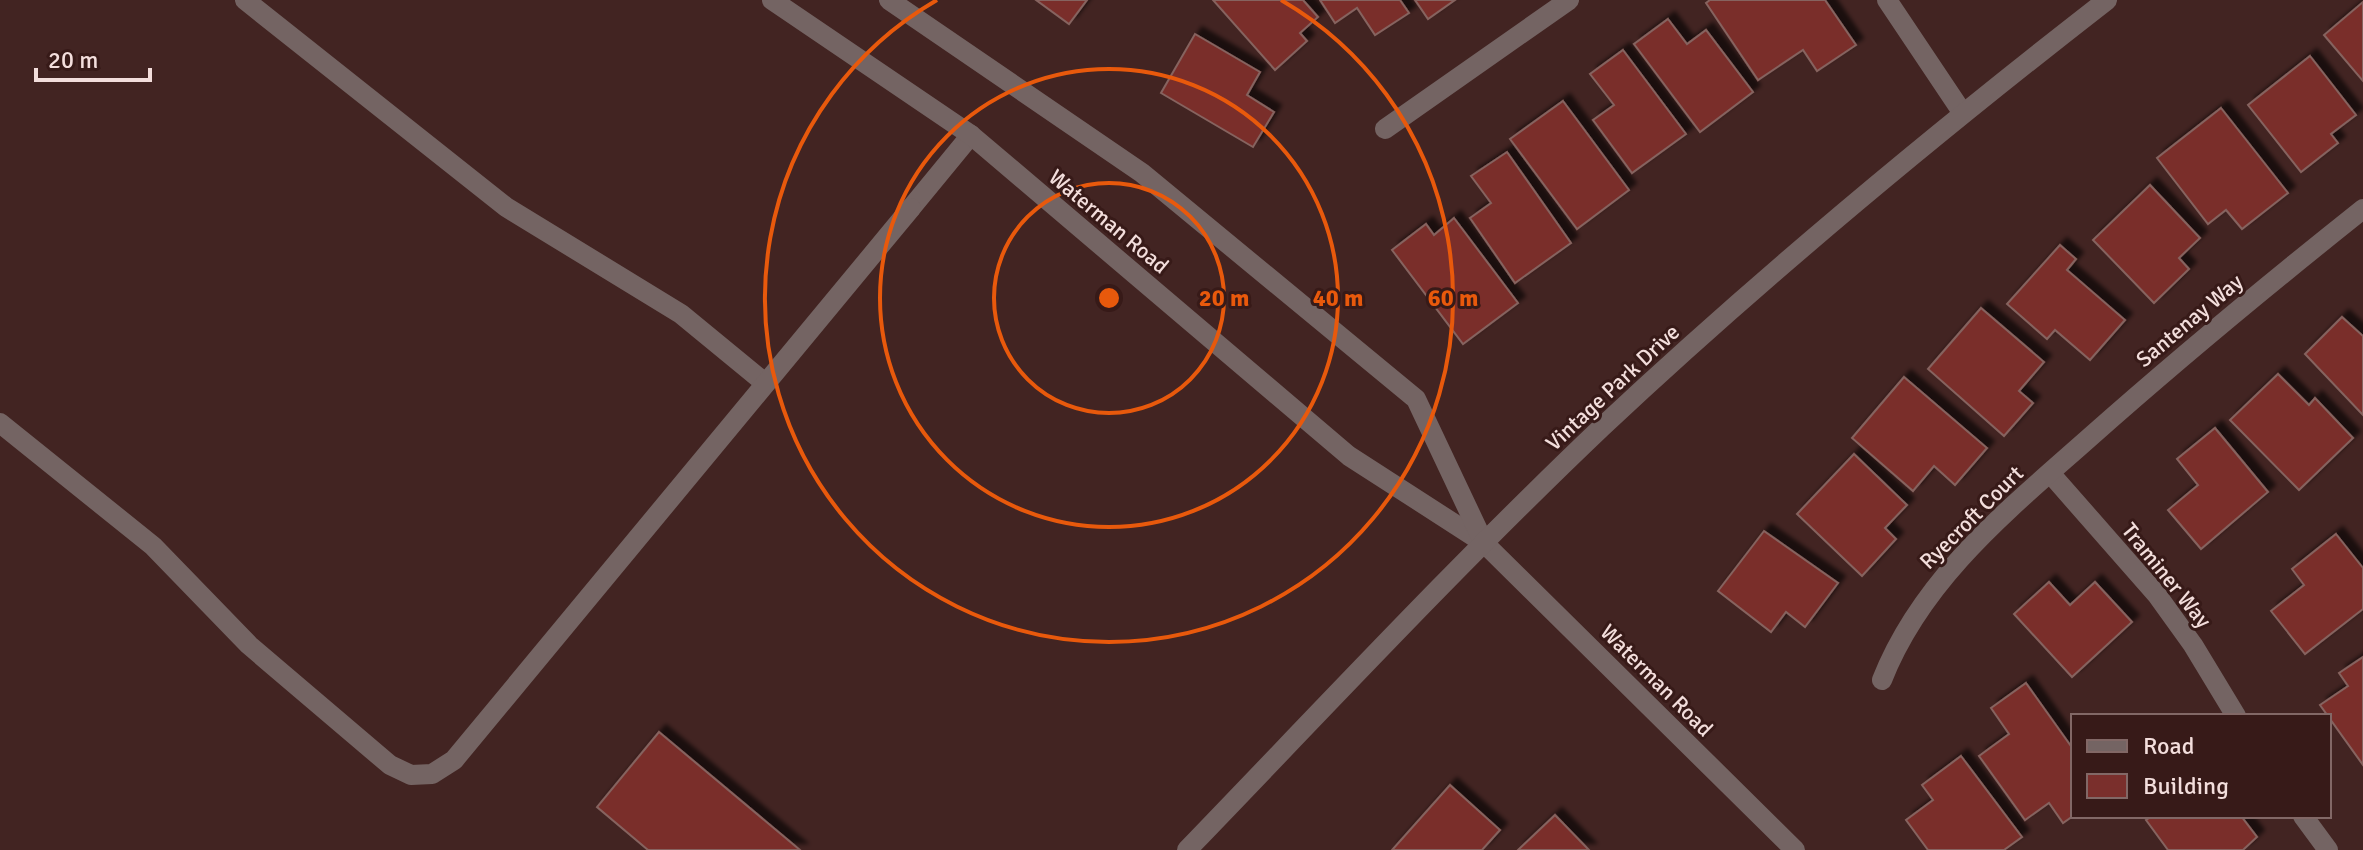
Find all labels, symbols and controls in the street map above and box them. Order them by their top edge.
scale bar [36,32,150,82]
text: 20 m [48,45,98,75]
street label: Waterman Road [1043,163,1174,279]
street label: Santenay Way [2130,267,2249,373]
text: 20 m [1199,283,1249,313]
text: 40 m [1313,283,1363,313]
text: 60 m [1428,283,1478,313]
centre of rings [1095,284,1123,312]
street label: Vintage Park Drive [1540,318,1685,456]
street label: Ryecroft Court [1914,460,2029,575]
street label: Traminer Way [2116,517,2218,634]
street label: Waterman Road [1595,618,1719,742]
legend [2071,714,2331,818]
text: Road [2143,731,2194,761]
text: Building [2143,771,2229,801]

